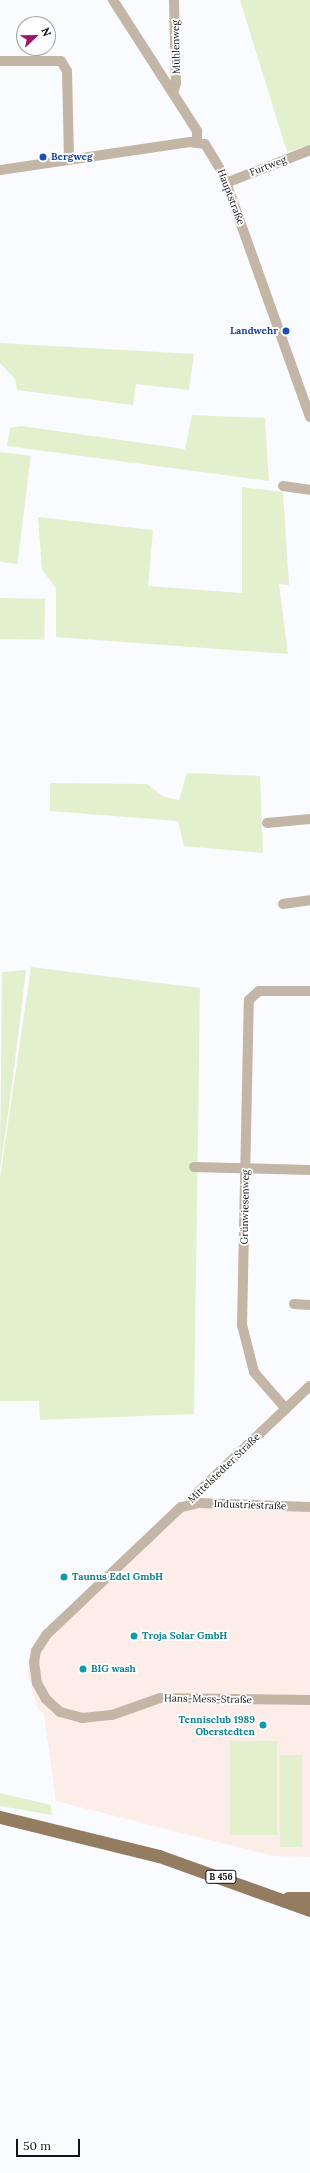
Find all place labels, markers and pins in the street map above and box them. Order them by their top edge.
place label: Bergweg [51,151,93,163]
marker: Bergweg [38,152,48,162]
place label: Landwehr [230,325,278,337]
marker: Landwehr [281,326,291,336]
place label: Taunus Edel GmbH [72,1571,163,1583]
marker: Taunus Edel GmbH [59,1572,69,1582]
place label: Troja Solar GmbH [142,1630,227,1642]
marker: Troja Solar GmbH [129,1631,139,1641]
place label: BIG wash [91,1663,136,1675]
marker: BIG wash [78,1664,88,1674]
place label: Tennisclub 1989 Oberstedten [179,1713,255,1736]
marker: Tennisclub 1989 Oberstedten [258,1720,268,1730]

